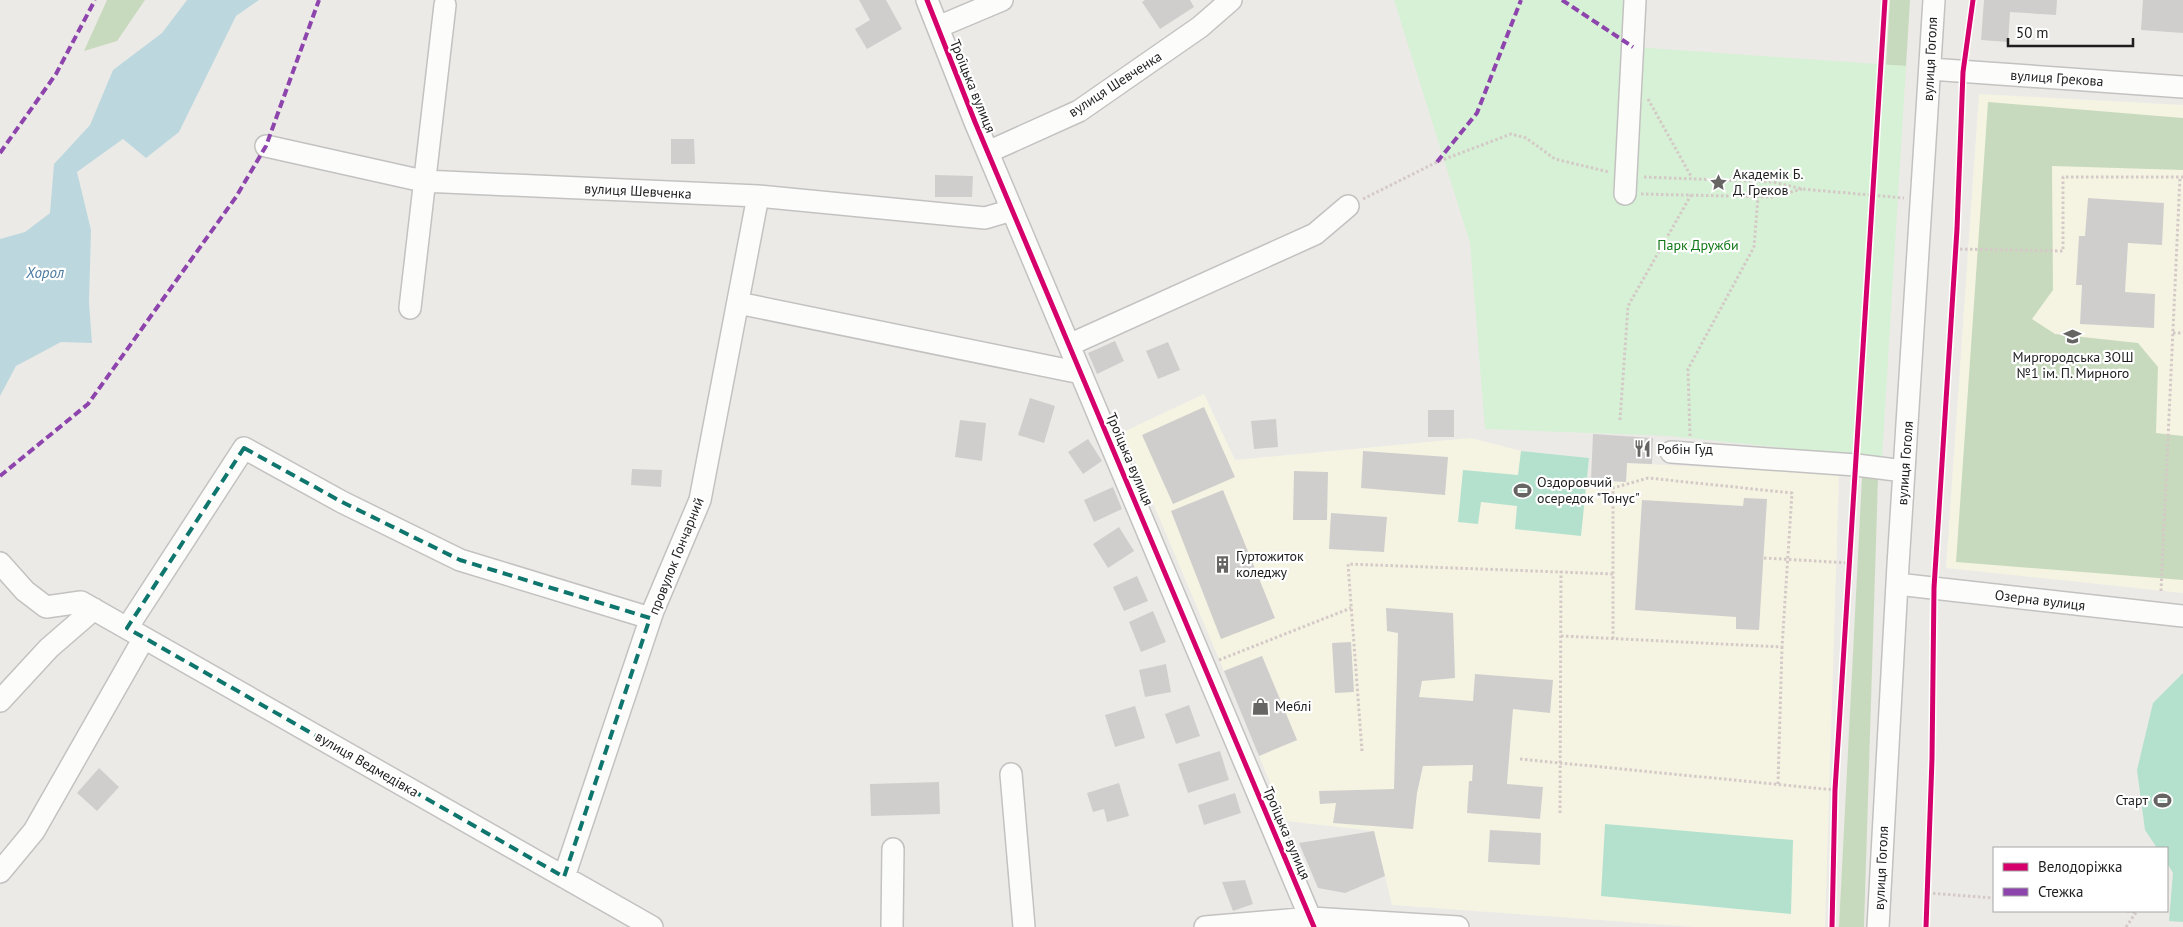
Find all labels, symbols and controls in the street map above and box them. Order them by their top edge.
scale bar [2008,15,2133,47]
street label: вулиця Гоголя [1919,16,1941,102]
text: 50 m [2016,23,2049,42]
street label: Троїцька вулиця [946,37,1000,135]
street label: вулиця Шевченка [1065,47,1165,121]
street label: вулиця Грекова [2010,66,2104,90]
place label: Академік Б. Д. Греков [1733,165,1803,199]
place icon: Академік Б. Д. Греков [1709,172,1729,192]
street label: вулиця Шевченка [584,179,692,203]
park label: Парк Дружби [1657,236,1739,254]
water label: Хорол [25,263,65,282]
school or university icon: Миргородська ЗОШ №1 ім. П. Мирного [2063,327,2083,347]
place label: Миргородська ЗОШ №1 ім. П. Мирного [2013,348,2133,382]
street label: Троїцька вулиця [1102,410,1158,508]
street label: вулиця Гоголя [1893,420,1917,506]
restaurant icon: Робін Гуд [1633,439,1653,459]
place label: Робін Гуд [1657,440,1713,458]
place label: Оздоровчий осередок "Тонус" [1537,473,1640,507]
sports icon: Оздоровчий осередок "Тонус" [1513,480,1533,500]
street label: провулок Гончарний [644,495,708,617]
place label: Гуртожиток коледжу [1236,547,1304,581]
building icon: Гуртожиток коледжу [1212,554,1232,574]
street label: Озерна вулиця [1994,586,2086,614]
shop icon: Меблі [1251,696,1271,716]
place label: Меблі [1275,697,1311,715]
street label: вулиця Ведмедівка [312,727,422,801]
street label: Троїцька вулиця [1259,784,1315,882]
sports icon: Старт [2152,790,2172,810]
place label: Старт [2115,791,2148,809]
street label: вулиця Гоголя [1870,825,1892,911]
legend [1993,847,2168,912]
text: Велодоріжка [2038,857,2122,876]
text: Стежка [2038,882,2083,901]

